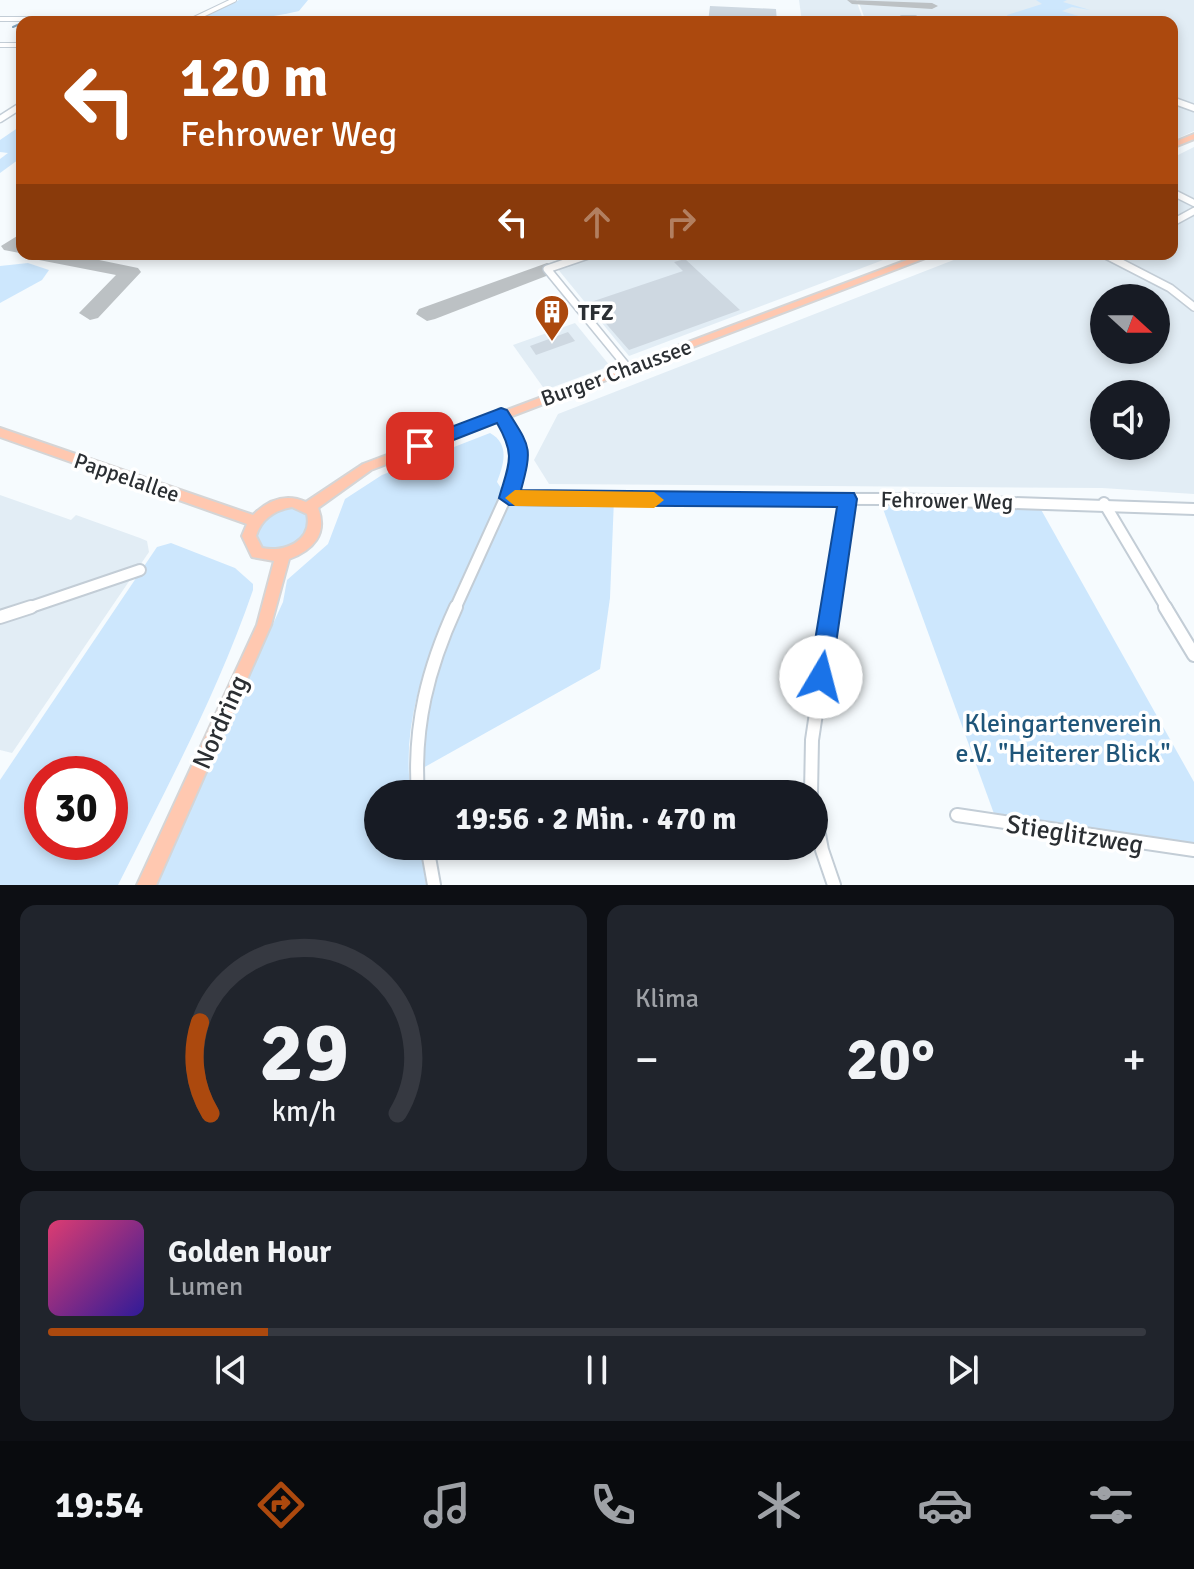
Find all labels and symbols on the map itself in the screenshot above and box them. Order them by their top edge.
north arrow [1090,284,1170,364]
building icon: TFZ [533,293,571,343]
place label: TFZ [578,299,614,326]
street label: Burger Chaussee [537,333,695,412]
pin [386,412,454,480]
street label: Pappelallee [71,447,183,508]
street label: Fehrower Weg [880,486,1014,515]
position arrow [779,635,863,719]
street label: Nordring [186,671,256,774]
park label: Kleingartenverein e.V. "Heiterer Blick" [956,708,1170,770]
speed limit sign: 30 [24,756,128,860]
street label: Stieglitzweg [1004,808,1146,862]

